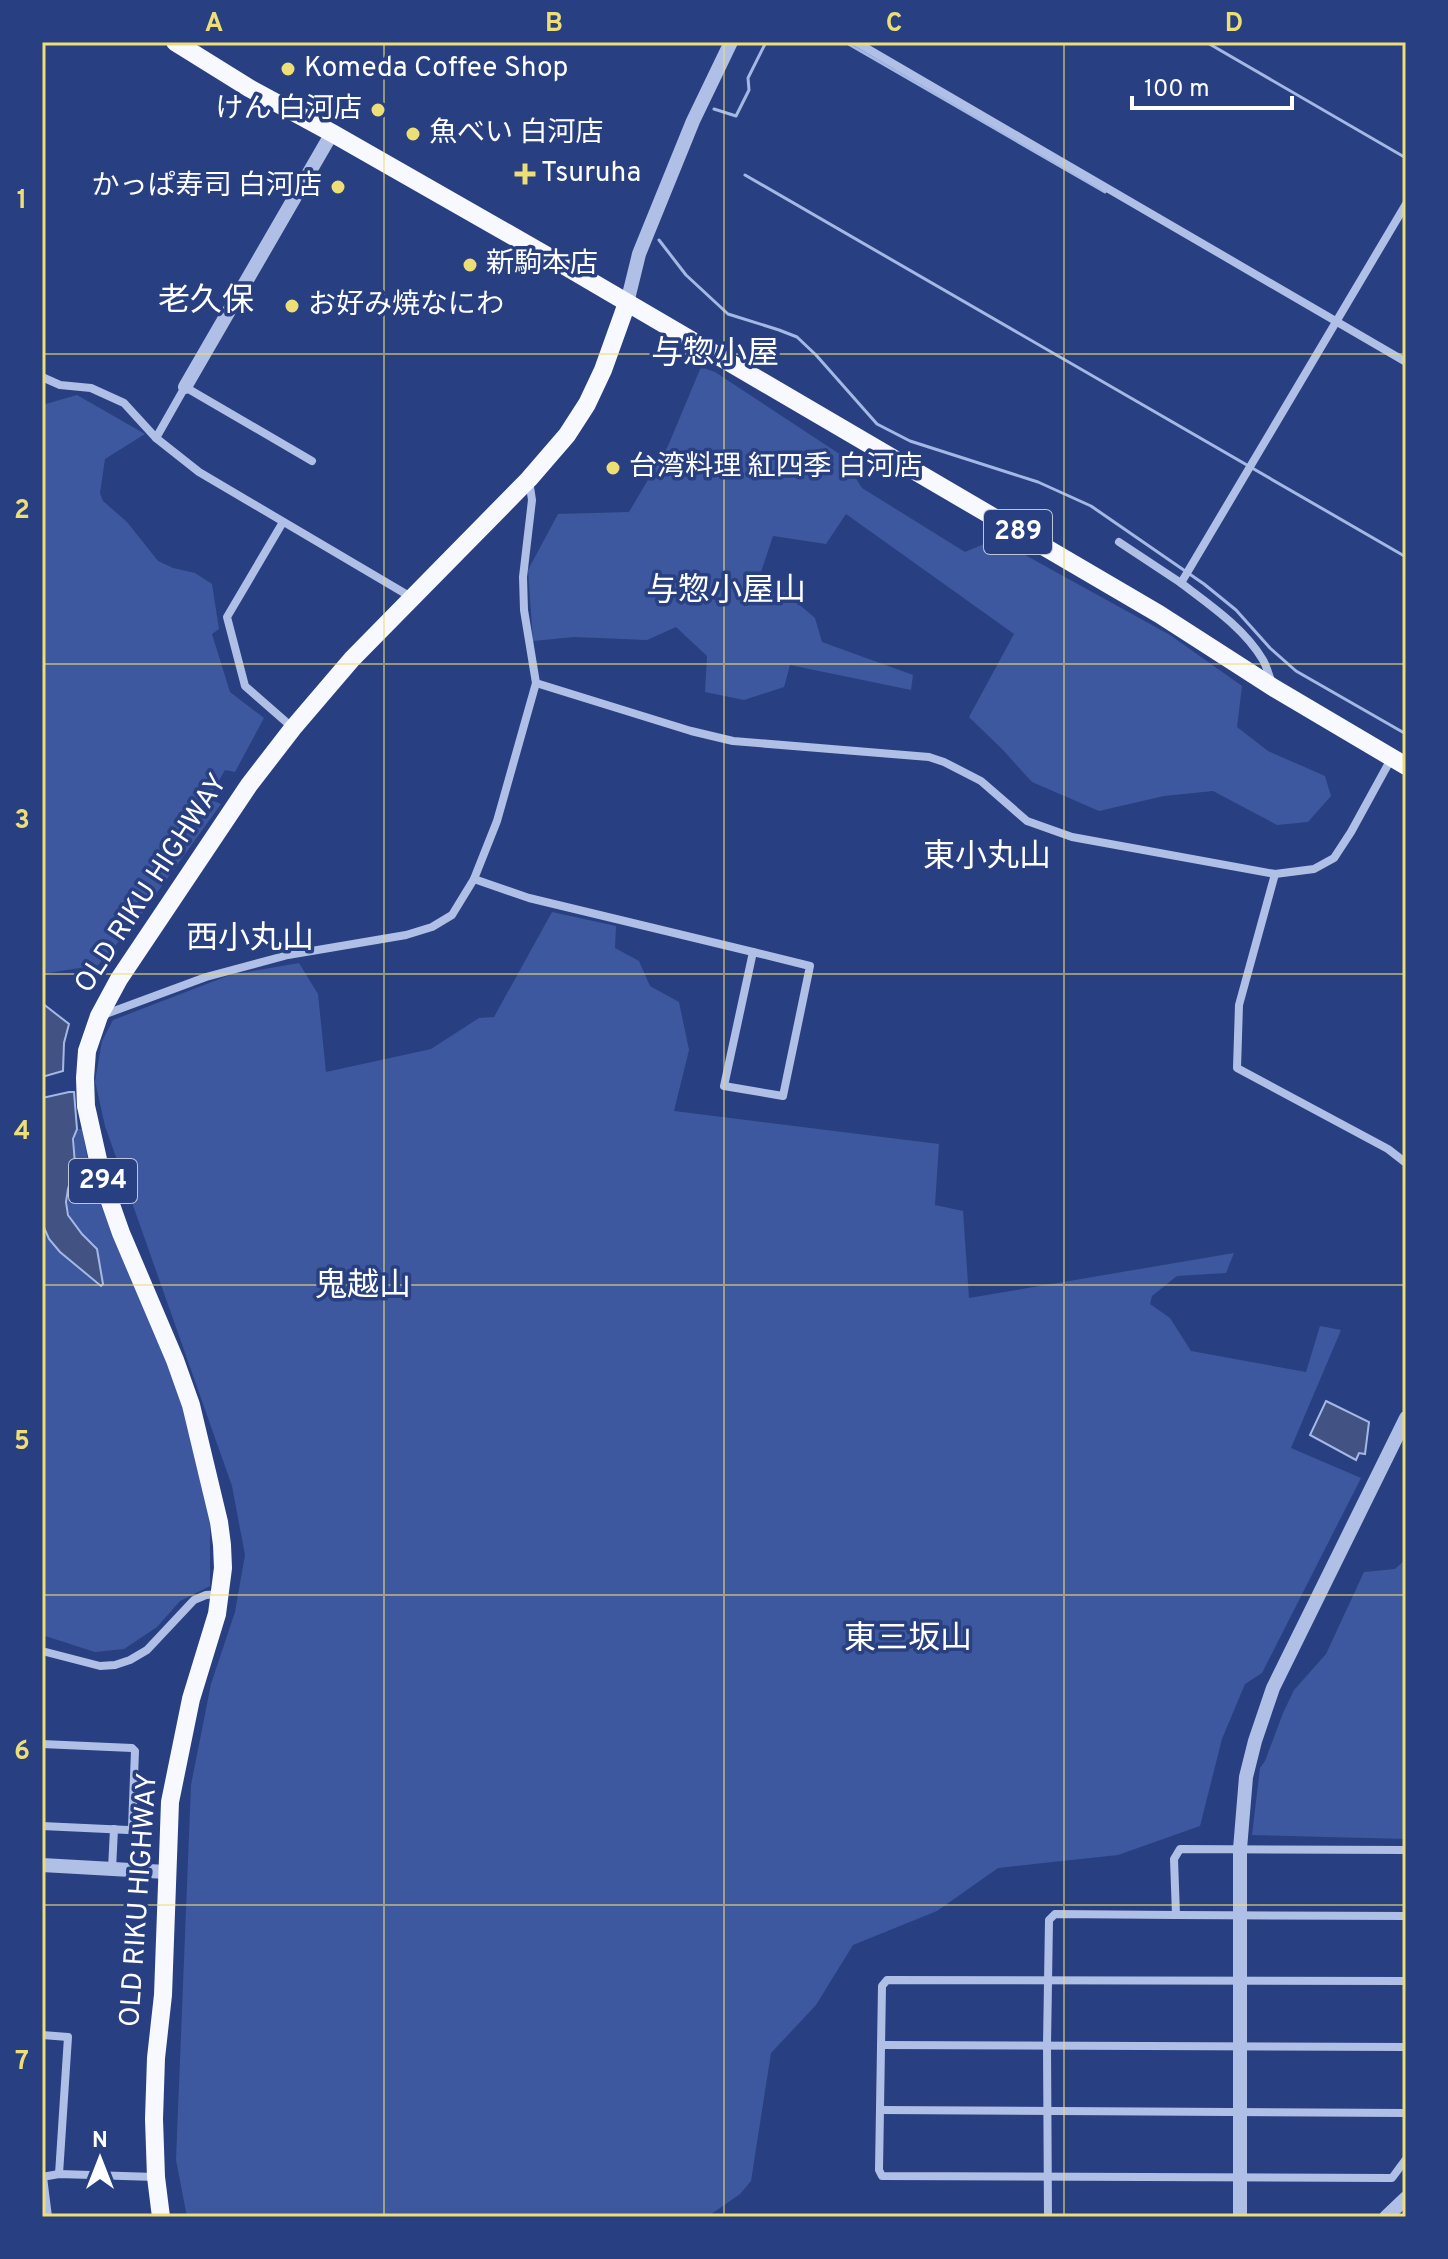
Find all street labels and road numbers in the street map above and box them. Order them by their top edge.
road number: 289 [984,510,1052,554]
street label: OLD RIKU HIGHWAY [68,768,236,1000]
road number: 294 [69,1159,137,1203]
street label: OLD RIKU HIGHWAY [113,1772,167,2028]

